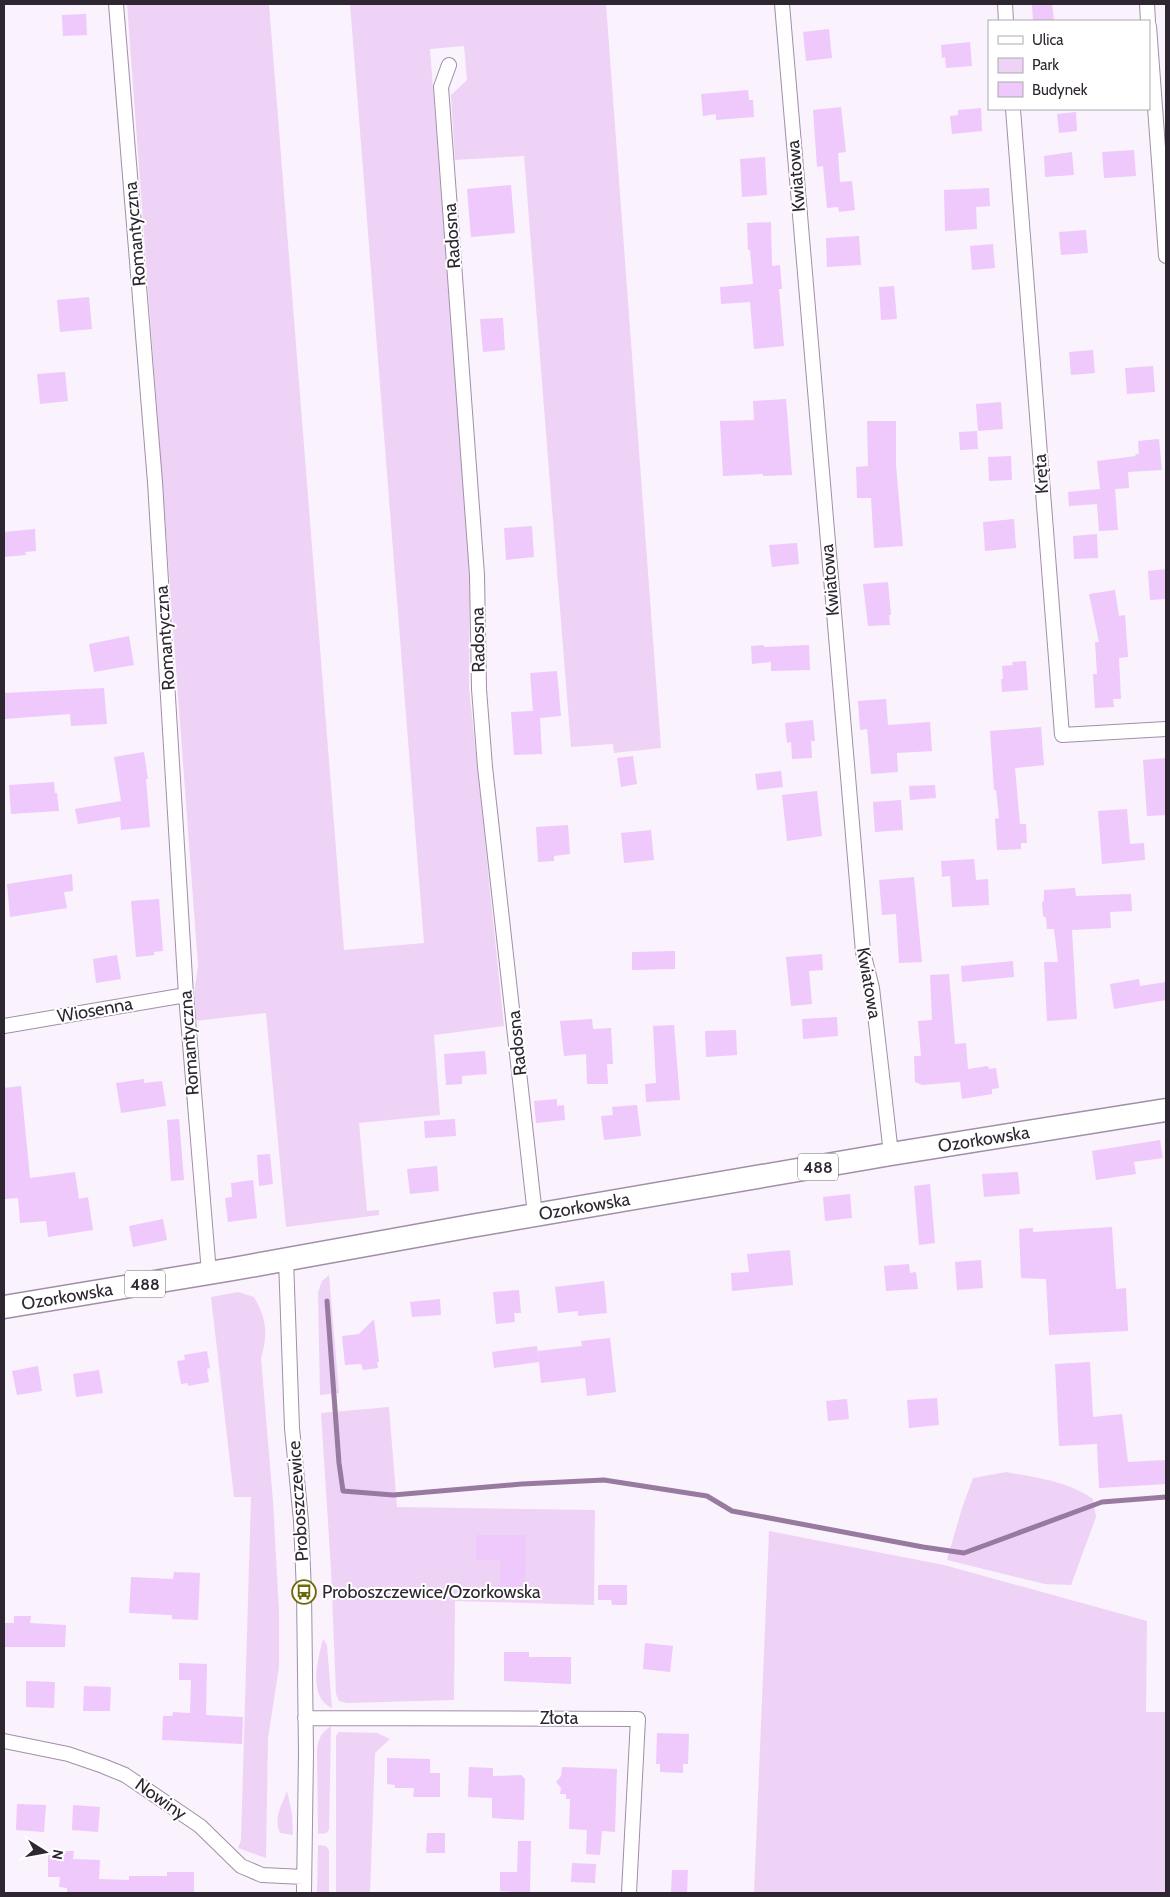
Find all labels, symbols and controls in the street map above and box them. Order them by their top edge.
legend [988,20,1150,110]
text: Ulica [1032,31,1064,49]
text: Park [1032,56,1059,74]
text: Budynek [1032,81,1088,99]
street label: Kwiatowa [782,139,810,213]
street label: Romantyczna [119,180,151,287]
street label: Radosna [439,202,465,269]
street label: Kręta [1029,453,1053,495]
street label: Kwiatowa [816,543,844,617]
street label: Romantyczna [150,584,180,691]
street label: Radosna [466,607,490,673]
street label: Kwiatowa [852,946,886,1021]
street label: Romantyczna [174,989,204,1096]
street label: Wiosenna [56,992,135,1027]
street label: Radosna [503,1009,531,1077]
street label: Ozorkowska [936,1121,1031,1157]
road number: 488 [798,1154,838,1180]
street label: Ozorkowska [537,1188,632,1225]
road number: 488 [125,1270,165,1298]
street label: Ozorkowska [20,1278,115,1315]
street label: Proboszczewice [283,1440,313,1562]
bus stop icon: Proboszczewice/Ozorkowska [291,1579,317,1605]
place label: Proboszczewice/Ozorkowska [322,1581,541,1603]
street label: Złota [540,1707,579,1729]
street label: Nowiny [131,1773,191,1825]
north arrow [20,1827,70,1877]
text: N [48,1848,68,1861]

